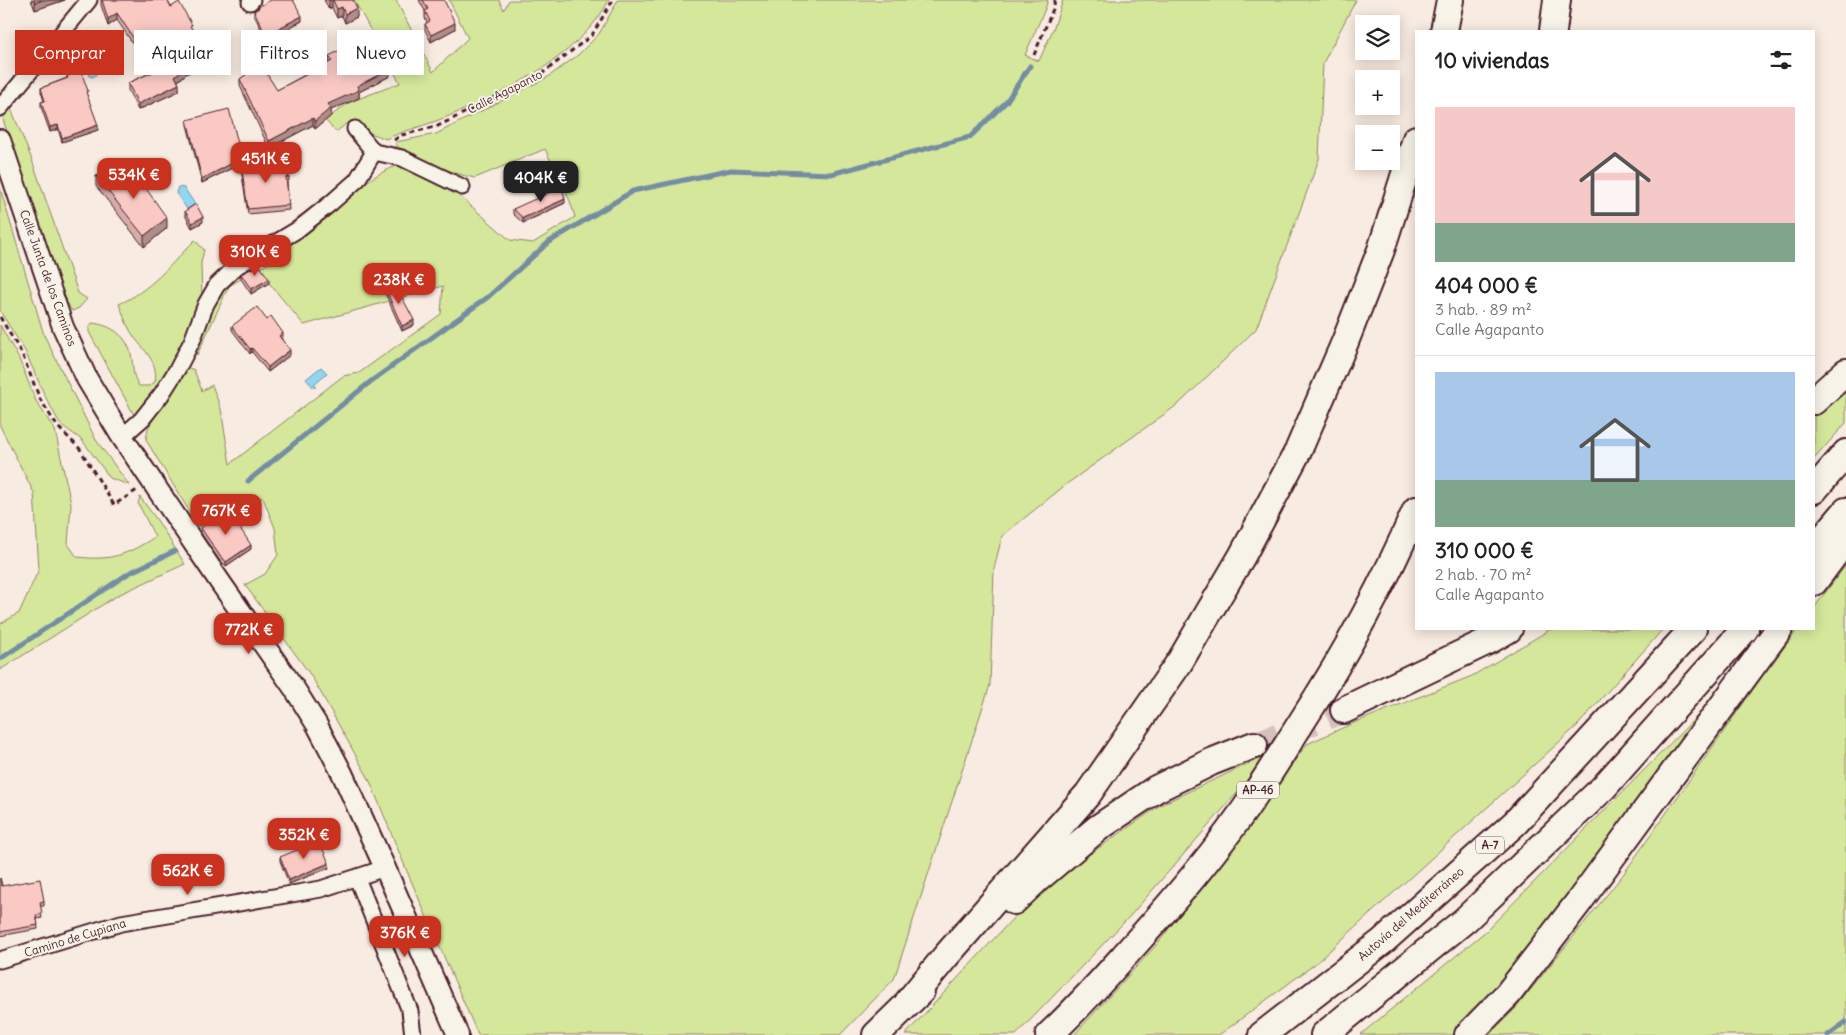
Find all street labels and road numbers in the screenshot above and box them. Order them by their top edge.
street label: Calle Agapanto [465,66,545,117]
street label: Calle Junta de los Caminos [17,208,80,348]
road number: AP-46 [1237,782,1279,798]
road number: A-7 [1476,836,1504,854]
street label: Autovía del Mediterráneo [1355,863,1467,964]
street label: Camino de Cupiana [22,915,128,960]

